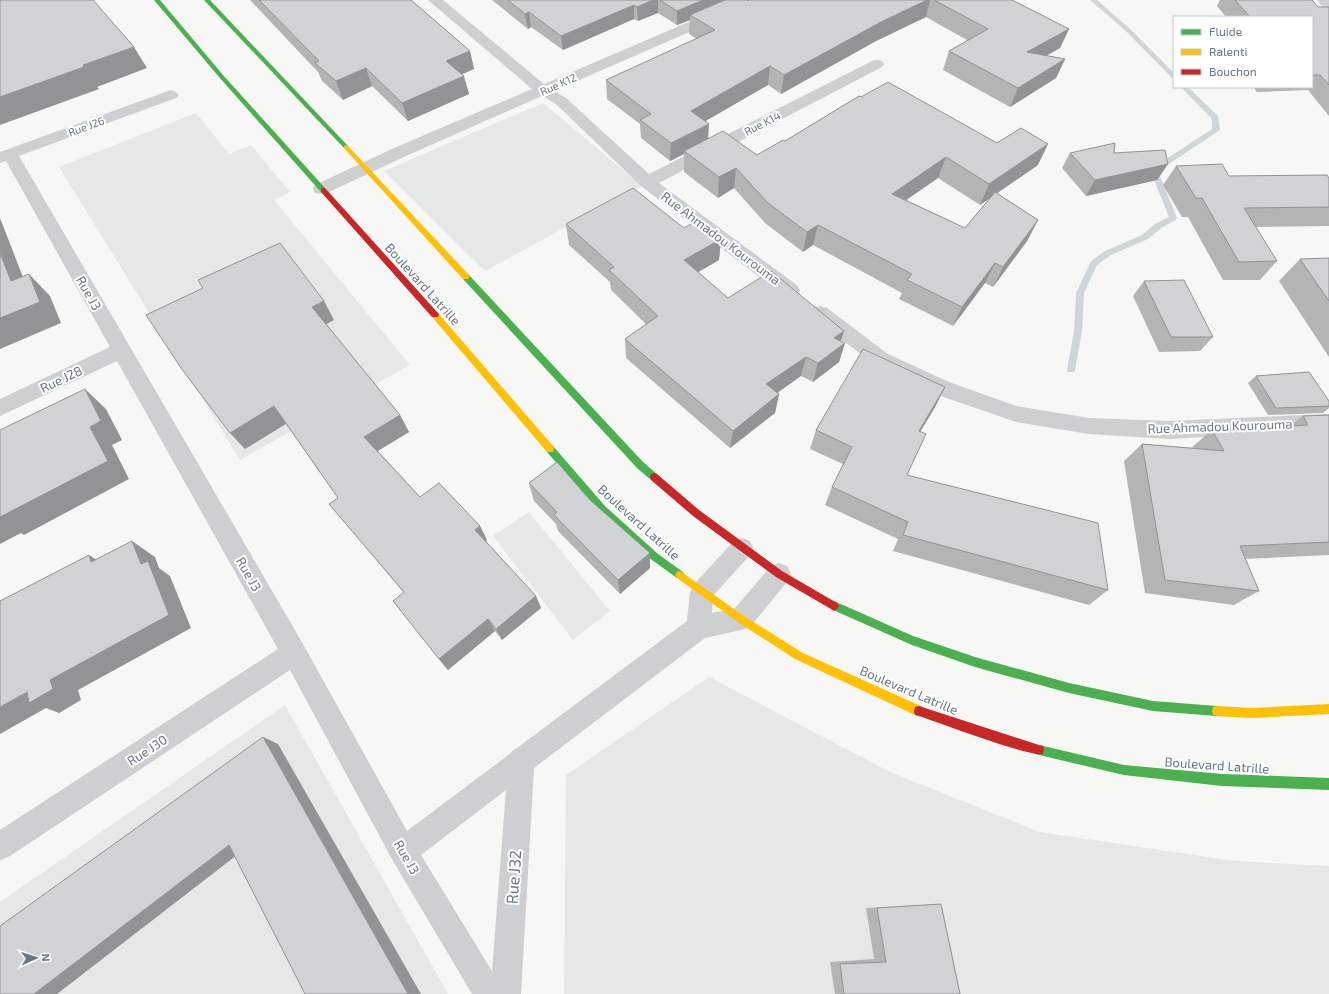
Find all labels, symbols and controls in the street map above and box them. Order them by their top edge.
legend [1173,16,1313,88]
text: Fluide [1209,24,1242,38]
text: Ralenti [1209,44,1248,58]
text: Bouchon [1209,64,1257,78]
street label: Rue K12 [538,70,578,98]
street label: Rue K14 [742,108,783,138]
street label: Rue J26 [66,113,106,139]
street label: Rue Ahmadou Kourouma [658,188,784,288]
street label: Boulevard Latrille [382,240,464,328]
street label: Rue J3 [73,273,105,313]
street label: Rue J28 [37,362,85,396]
street label: Rue Ahmadou Kourouma [1147,415,1293,437]
street label: Boulevard Latrille [595,481,683,563]
street label: Rue J3 [233,554,265,594]
street label: Boulevard Latrille [858,662,960,718]
street label: Rue J30 [124,731,170,769]
street label: Boulevard Latrille [1164,753,1270,777]
street label: Rue J3 [391,837,423,877]
street label: Rue J32 [502,849,524,905]
north arrow [16,938,56,978]
text: N [40,953,53,962]

